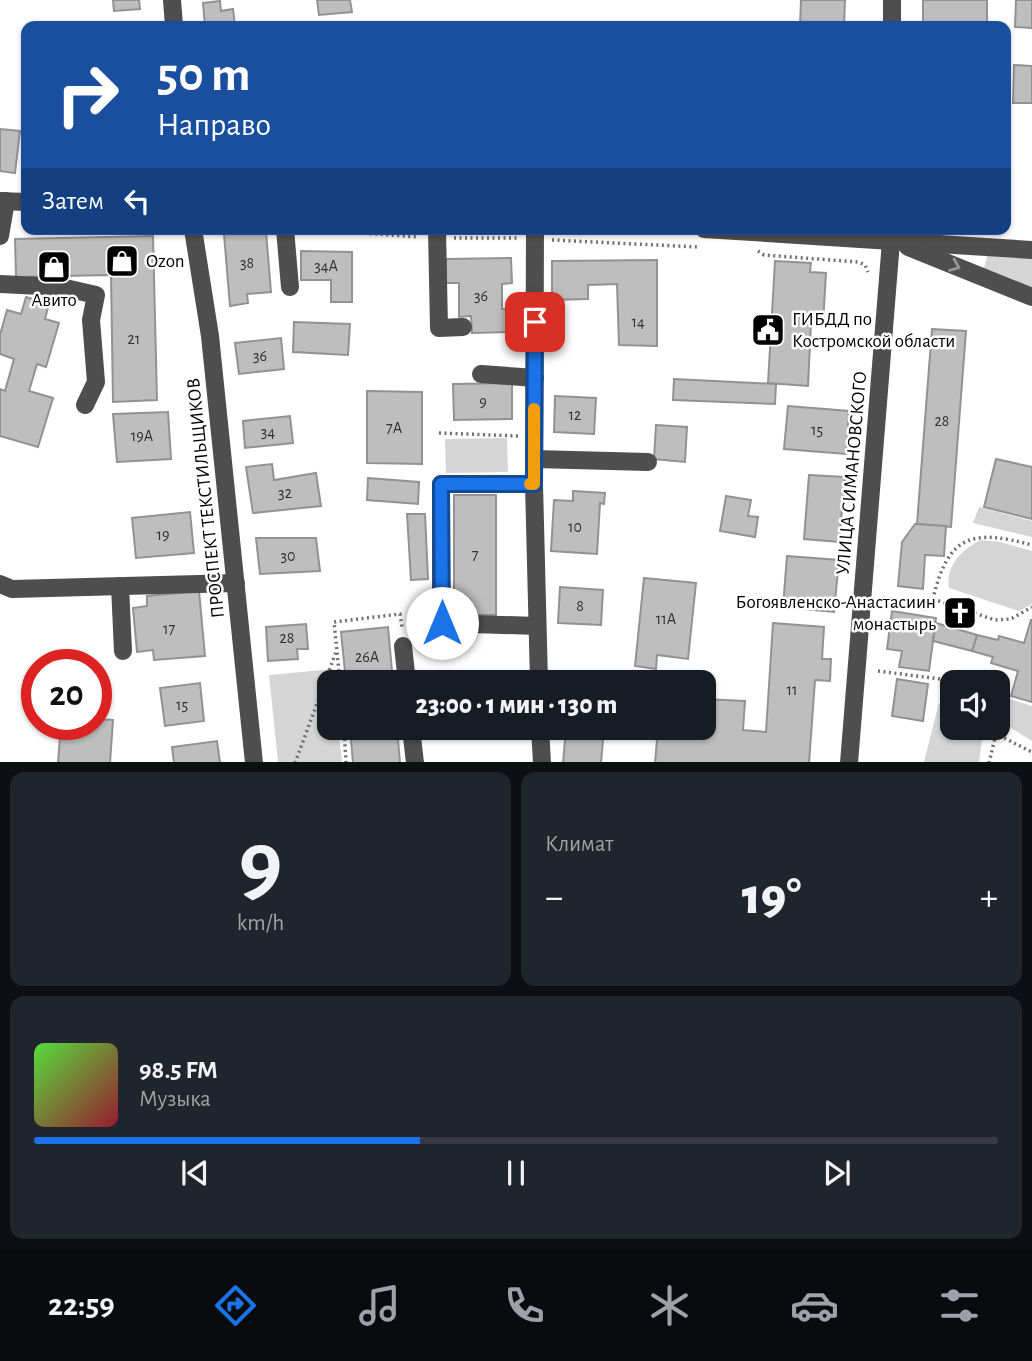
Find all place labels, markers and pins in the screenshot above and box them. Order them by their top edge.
shop icon: Ozon [103,242,141,280]
shop icon: Авито [35,248,73,286]
place label: Ozon [146,252,185,271]
place label: Авито [31,291,77,310]
pin [505,292,565,352]
place label: ГИБДД по Костромской области [792,310,955,351]
public building icon: ГИБДД по Костромской области [749,311,787,349]
place label: Богоявленско-Анастасиин монастырь [736,593,936,634]
church icon: Богоявленско-Анастасиин монастырь [941,594,979,632]

